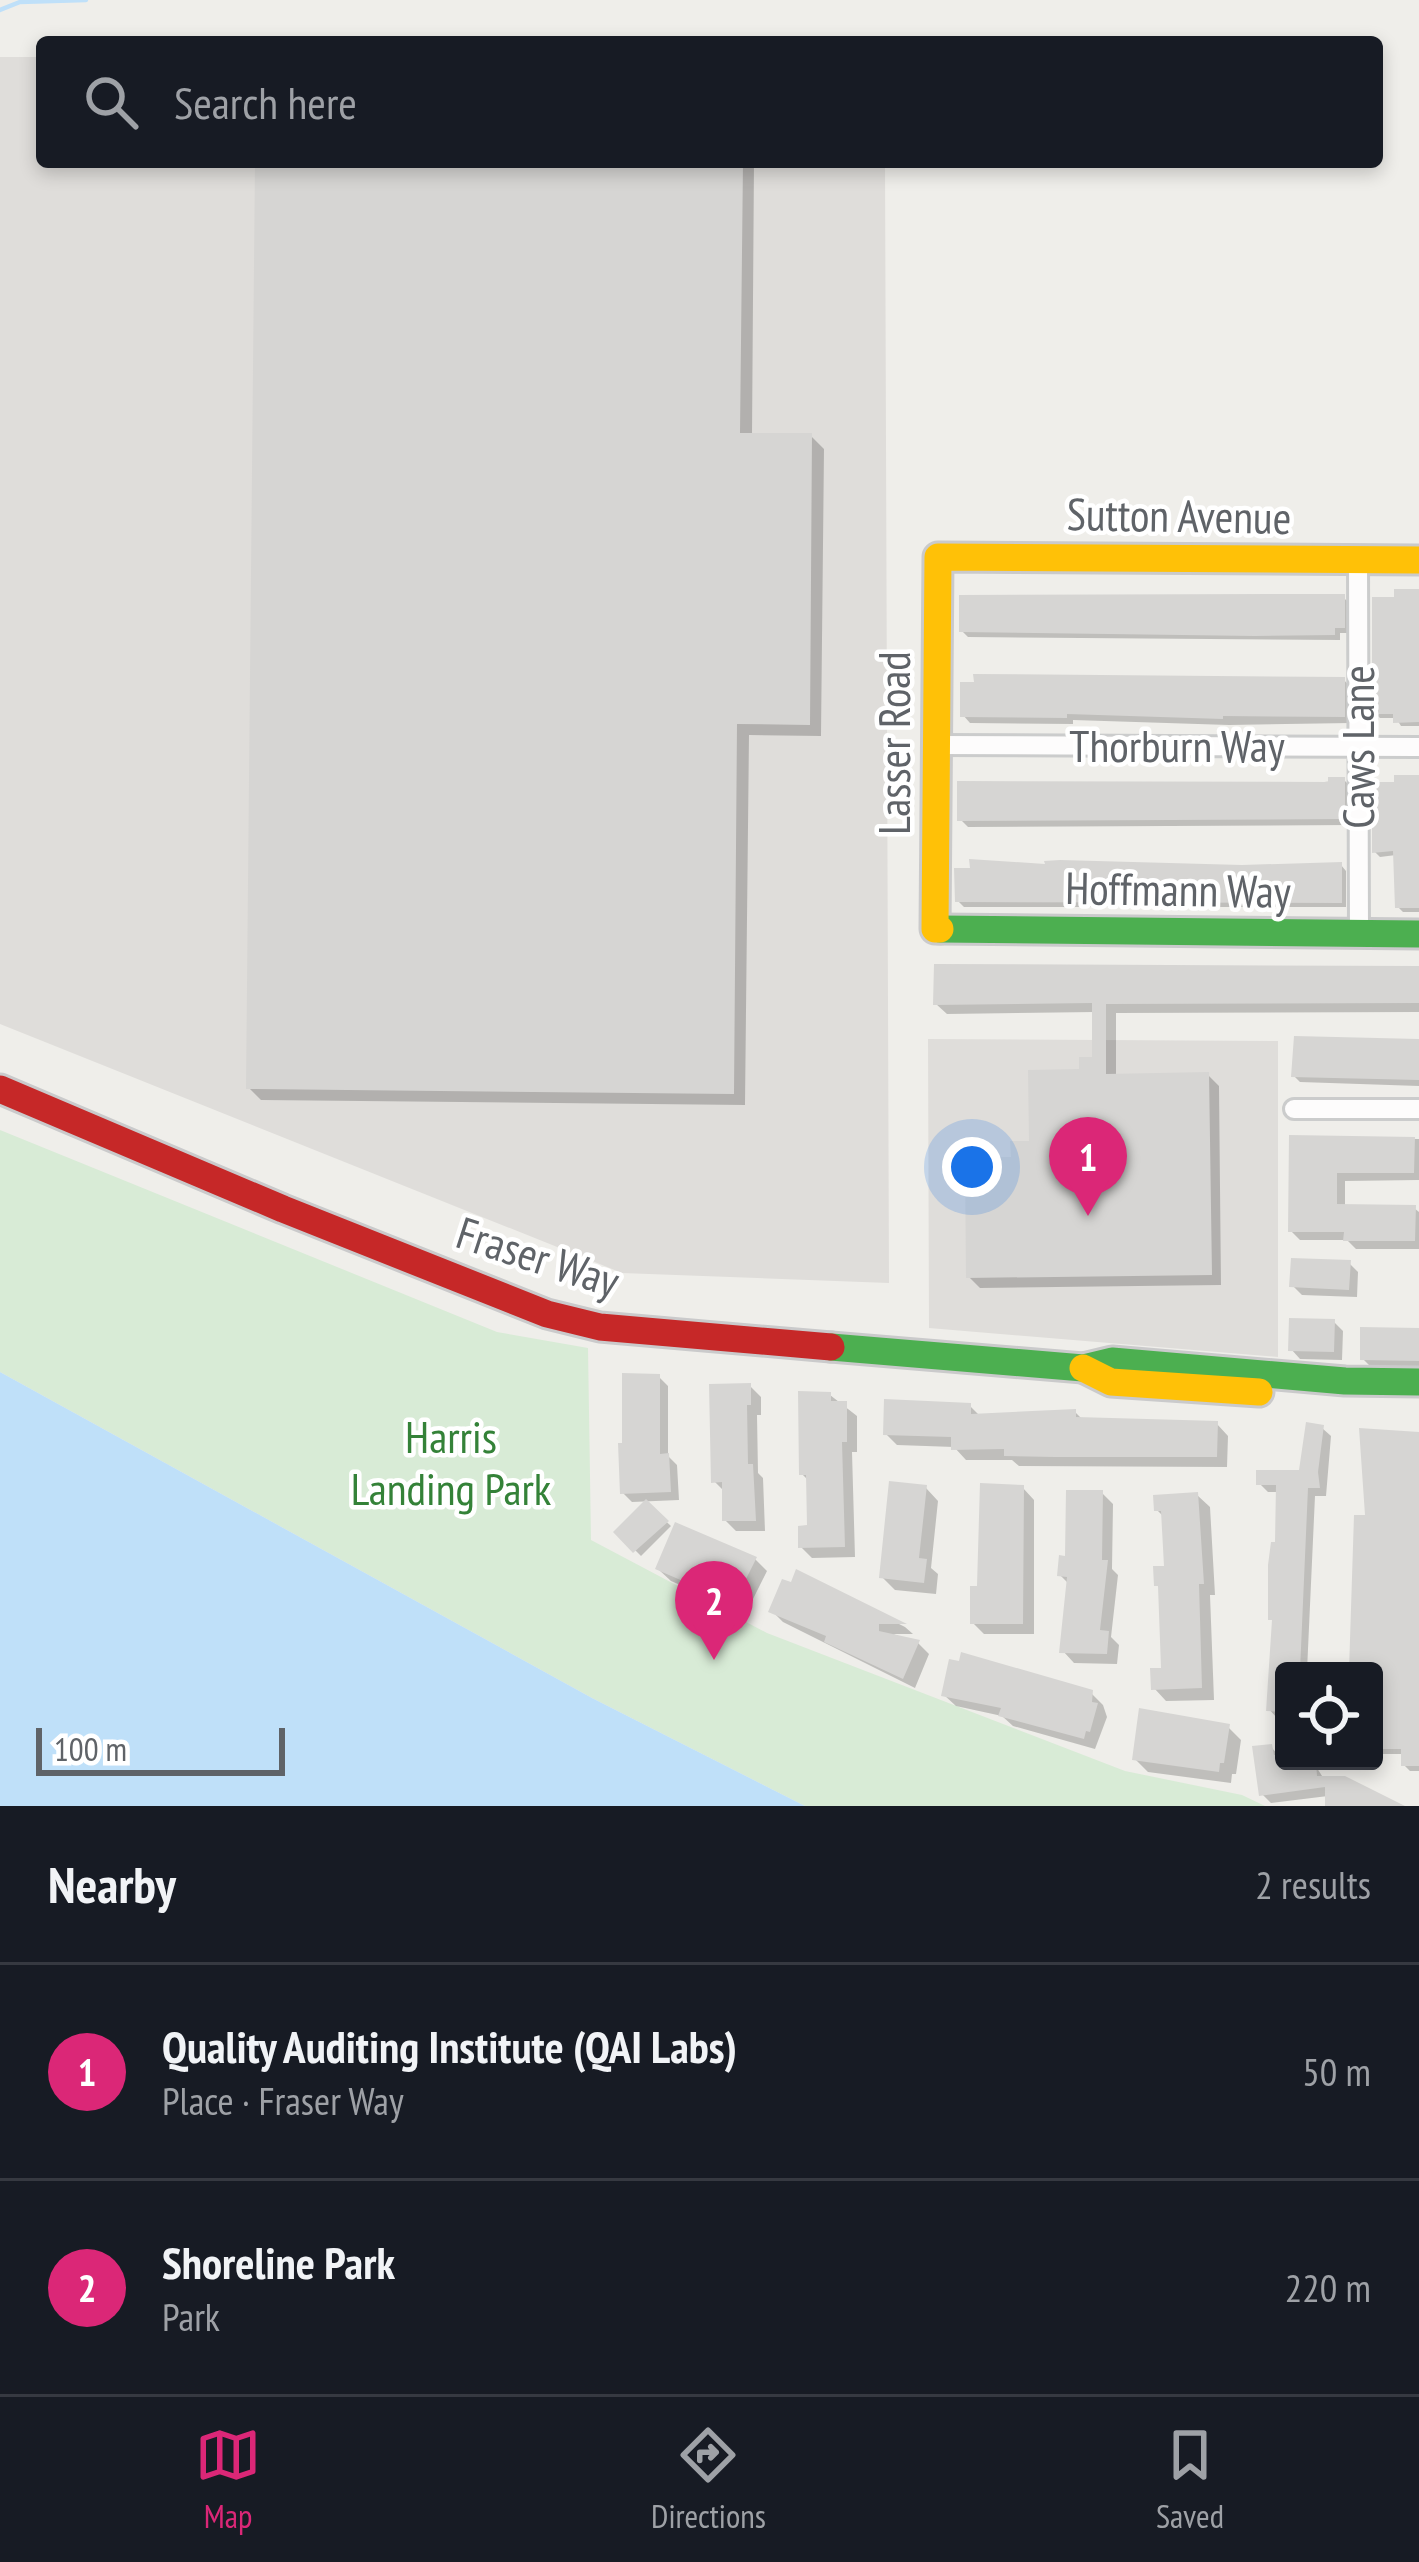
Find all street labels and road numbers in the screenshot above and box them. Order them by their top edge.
street label: Sutton Avenue [1066,484,1292,546]
street label: Lasser Road [864,651,922,835]
street label: Caws Lane [1328,665,1386,829]
street label: Thorburn Way [1069,716,1285,774]
street label: Hoffmann Way [1065,858,1291,920]
street label: Fraser Way [450,1203,627,1310]

